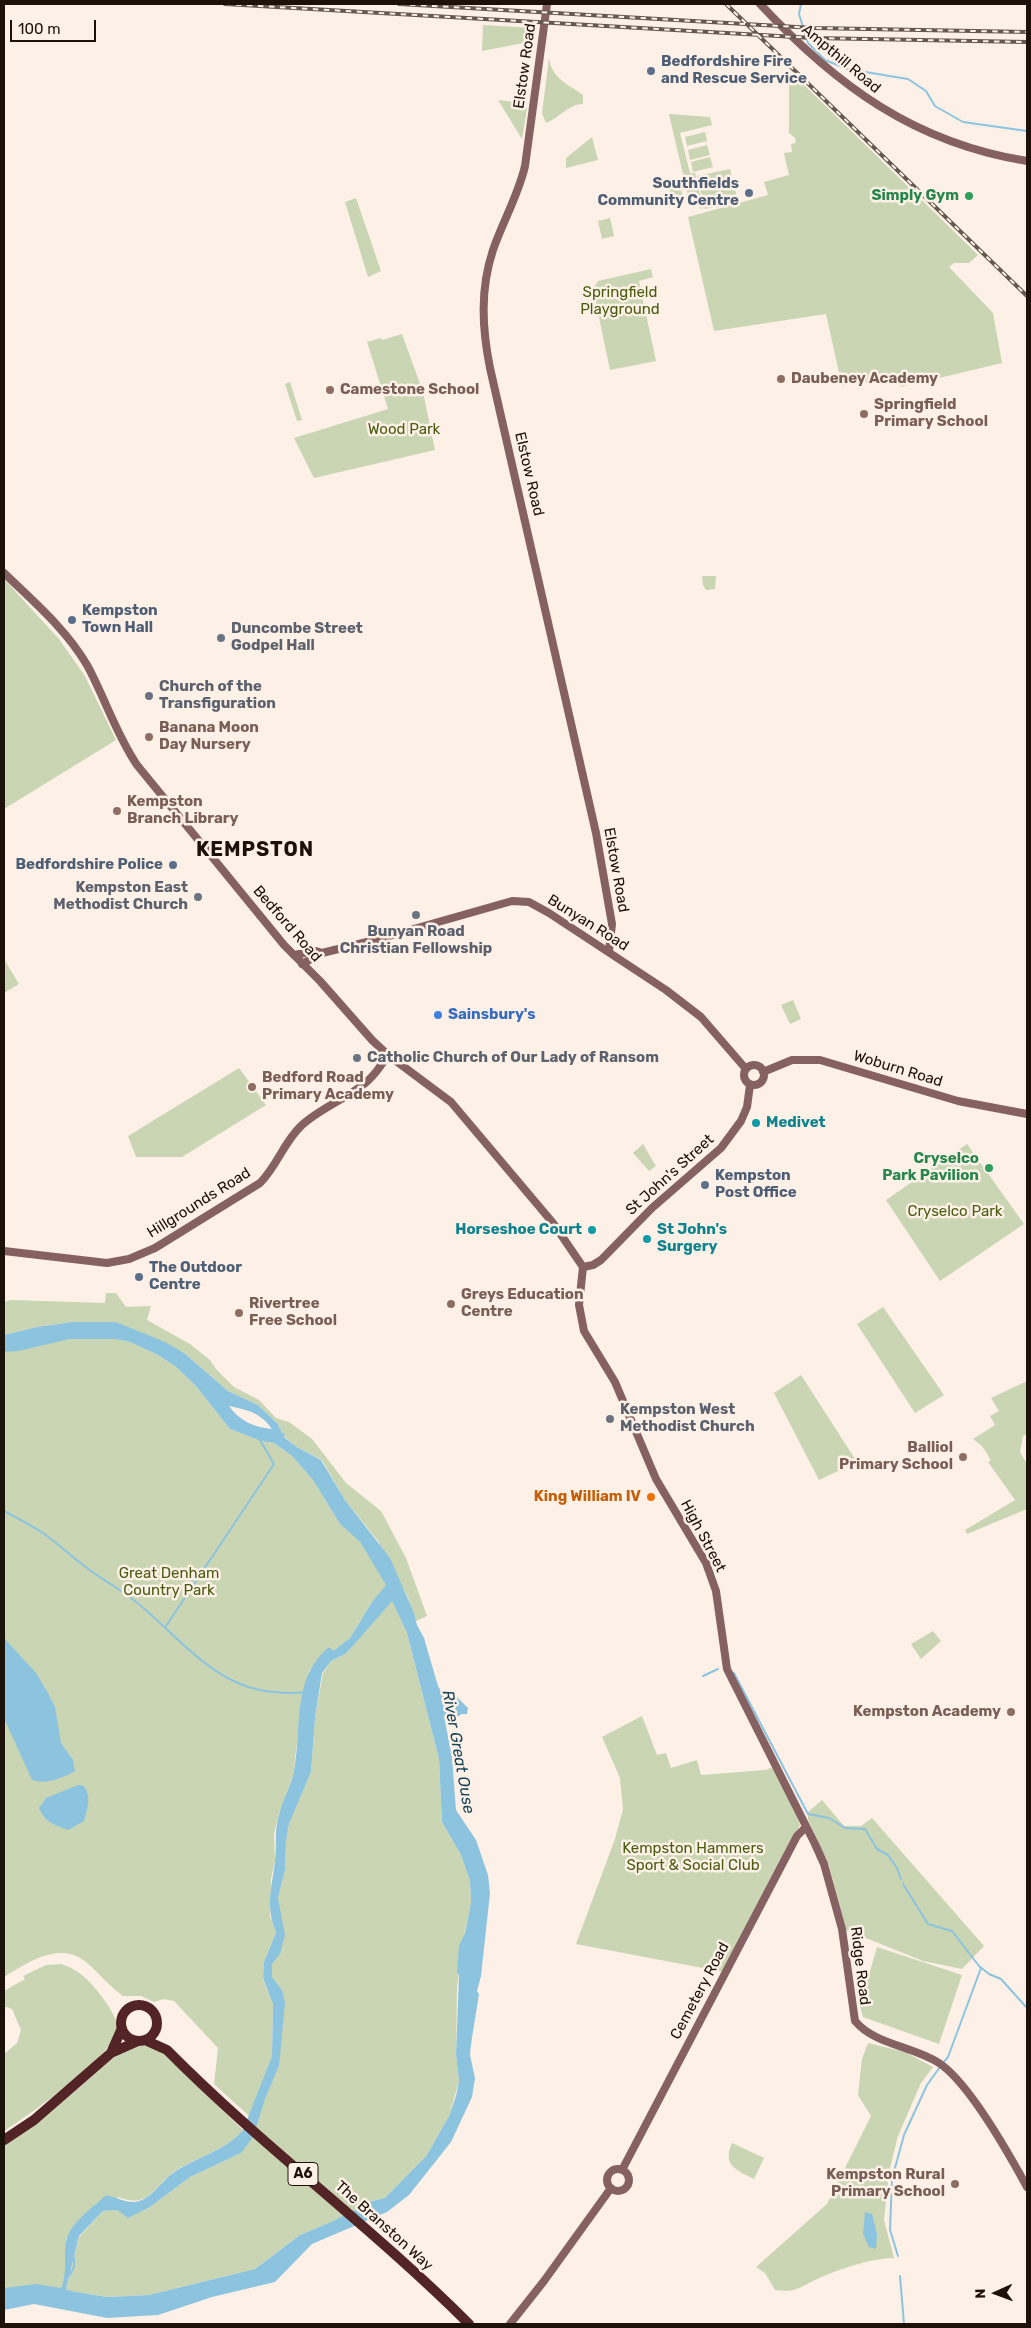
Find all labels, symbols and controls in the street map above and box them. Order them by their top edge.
scale bar [12,10,99,42]
text: 100 m [18,20,60,38]
street label: Ampthill Road [798,21,884,97]
street label: Elstow Road [510,22,540,110]
place label: Bedfordshire Fire and Rescue Service [661,53,807,88]
marker: Bedfordshire Fire and Rescue Service [645,65,657,77]
place label: Southfields Community Centre [597,175,739,210]
marker: Southfields Community Centre [743,187,755,199]
place label: Simply Gym [872,187,959,205]
marker: Simply Gym [963,190,975,202]
park label: Springfield Playground [580,284,660,319]
place label: Daubeney Academy [791,370,938,388]
marker: Daubeney Academy [775,373,787,385]
place label: Camestone School [340,381,479,399]
marker: Camestone School [324,384,336,396]
place label: Springfield Primary School [874,396,988,431]
marker: Springfield Primary School [858,408,870,420]
park label: Wood Park [368,421,440,439]
street label: Elstow Road [511,430,547,518]
place label: Kempston Town Hall [82,602,158,637]
marker: Kempston Town Hall [66,614,78,626]
place label: Duncombe Street Godpel Hall [231,620,363,655]
marker: Duncombe Street Godpel Hall [215,632,227,644]
place label: Church of the Transfiguration [159,678,276,713]
marker: Church of the Transfiguration [143,690,155,702]
place label: Banana Moon Day Nursery [159,719,259,754]
marker: Banana Moon Day Nursery [143,731,155,743]
place label: Kempston Branch Library [127,793,239,828]
marker: Kempston Branch Library [111,805,123,817]
street label: Elstow Road [600,826,632,914]
district label: KEMPSTON [195,838,315,862]
place label: Bedfordshire Police [15,856,163,874]
marker: Bedfordshire Police [167,859,179,871]
place label: Kempston East Methodist Church [53,879,188,914]
street label: Bedford Road [249,882,325,966]
marker: Kempston East Methodist Church [192,891,204,903]
street label: Bunyan Road [544,891,632,955]
marker: Bunyan Road Christian Fellowship [410,909,422,921]
place label: Bunyan Road Christian Fellowship [340,923,492,958]
place label: Sainsbury's [448,1006,536,1024]
marker: Sainsbury's [432,1009,444,1021]
street label: Woburn Road [851,1047,945,1091]
place label: Catholic Church of Our Lady of Ransom [367,1049,659,1067]
marker: Catholic Church of Our Lady of Ransom [351,1052,363,1064]
place label: Bedford Road Primary Academy [262,1069,394,1104]
marker: Bedford Road Primary Academy [246,1081,258,1093]
place label: Medivet [766,1114,826,1132]
marker: Medivet [750,1117,762,1129]
street label: St John's Street [622,1131,718,1219]
place label: Cryselco Park Pavilion [882,1150,979,1185]
marker: Cryselco Park Pavilion [983,1162,995,1174]
street label: Hillgrounds Road [144,1164,254,1242]
place label: Kempston Post Office [715,1167,797,1202]
marker: Kempston Post Office [699,1179,711,1191]
park label: Cryselco Park [907,1203,1003,1221]
place label: Horseshoe Court [455,1221,582,1239]
place label: St John's Surgery [657,1221,727,1256]
marker: Horseshoe Court [586,1224,598,1236]
marker: St John's Surgery [641,1233,653,1245]
place label: The Outdoor Centre [149,1259,242,1294]
marker: The Outdoor Centre [133,1271,145,1283]
place label: Greys Education Centre [461,1286,584,1321]
place label: Rivertree Free School [249,1295,337,1330]
marker: Greys Education Centre [445,1298,457,1310]
marker: Rivertree Free School [233,1307,245,1319]
place label: Kempston West Methodist Church [620,1401,755,1436]
marker: Kempston West Methodist Church [604,1413,616,1425]
place label: Balliol Primary School [839,1439,953,1474]
marker: Balliol Primary School [957,1451,969,1463]
place label: King William IV [534,1488,641,1506]
marker: King William IV [645,1491,657,1503]
street label: High Street [676,1497,730,1575]
park label: Great Denham Country Park [119,1565,219,1600]
water label: River Great Ouse [438,1689,478,1815]
place label: Kempston Academy [853,1703,1001,1721]
marker: Kempston Academy [1005,1706,1017,1718]
park label: Kempston Hammers Sport & Social Club [622,1840,764,1875]
street label: Ridge Road [846,1926,874,2006]
street label: Cemetery Road [667,1939,733,2043]
road number: A6 [288,2162,318,2186]
place label: Kempston Rural Primary School [826,2166,945,2201]
street label: The Branston Way [331,2177,437,2275]
marker: Kempston Rural Primary School [949,2178,961,2190]
north arrow [971,2268,1021,2318]
text: N [972,2288,989,2299]

